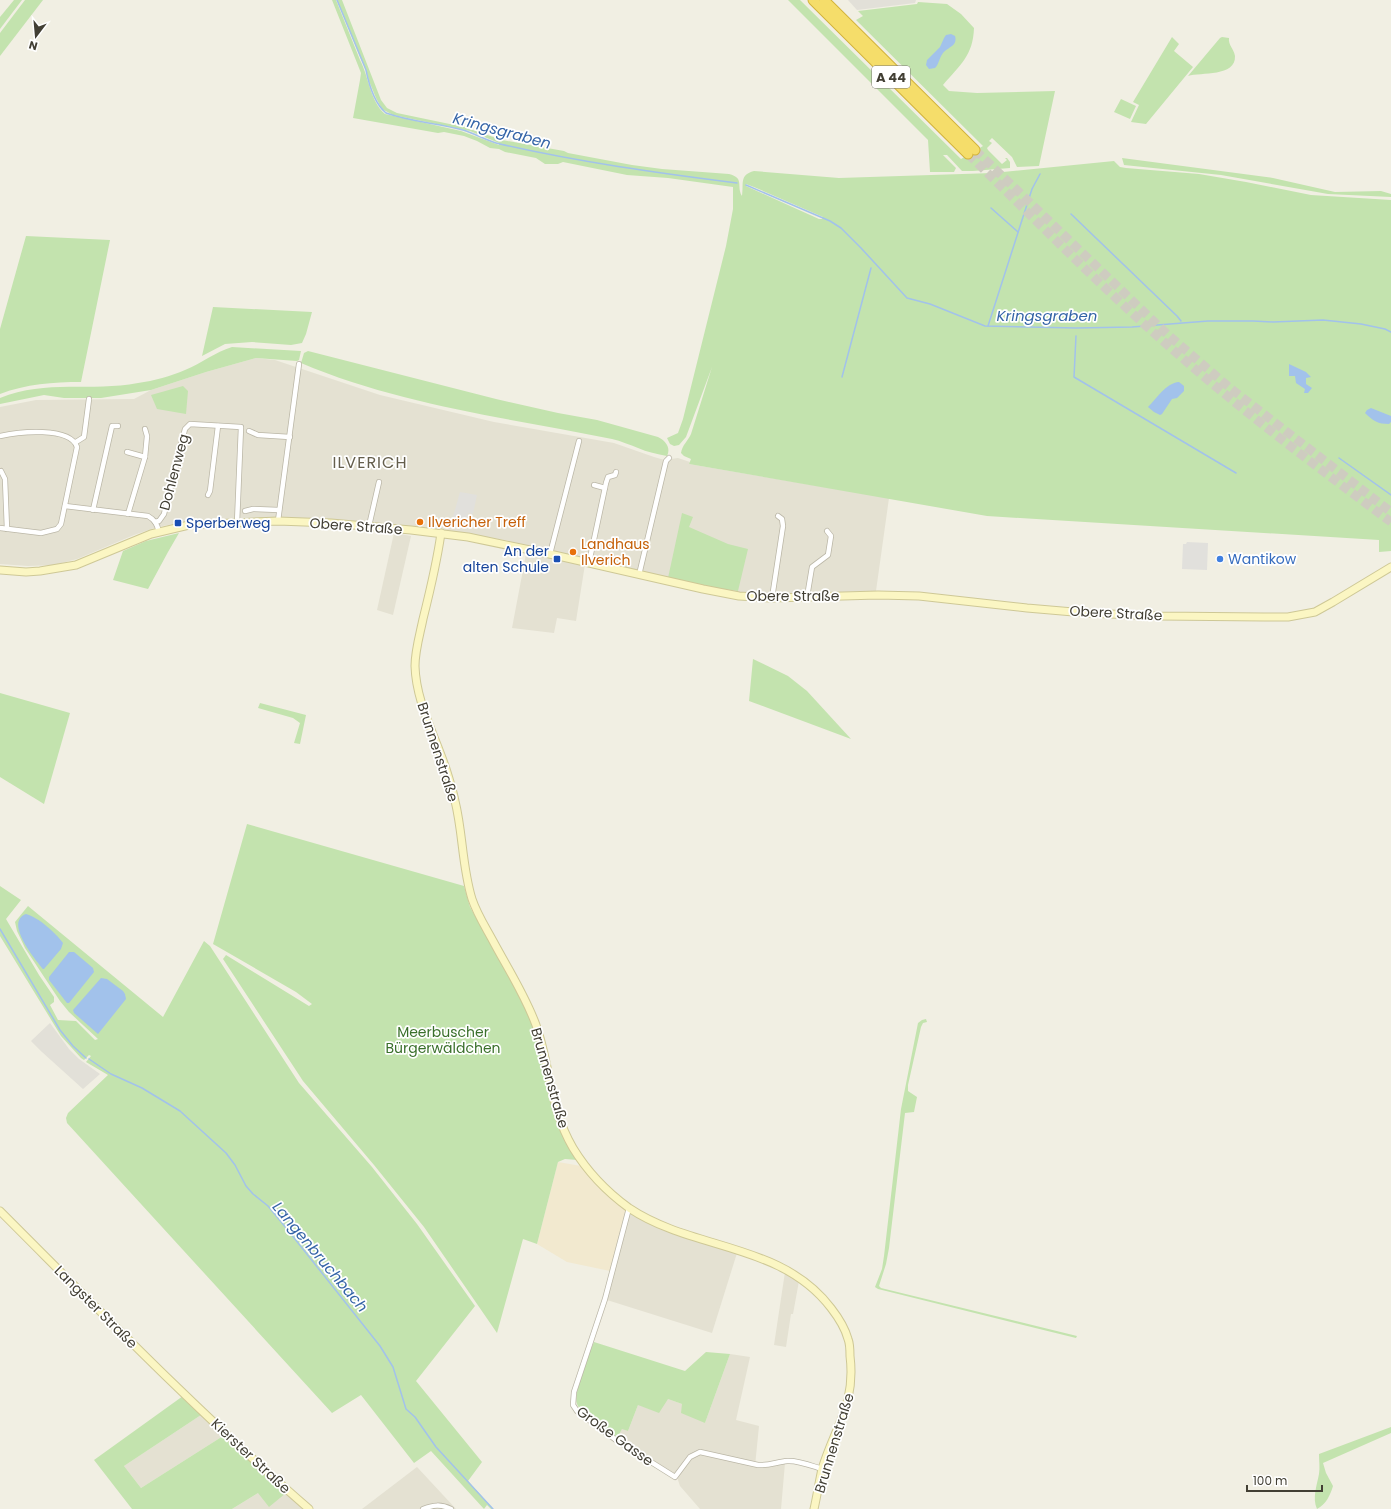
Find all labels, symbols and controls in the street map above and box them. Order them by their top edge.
north arrow [16,16,56,56]
text: N [27,37,39,54]
road number: A 44 [872,66,910,88]
water label: Kringsgraben [451,107,554,154]
water label: Kringsgraben [997,305,1097,326]
street label: Dohlenweg [154,431,194,513]
district label: ILVERICH [333,451,407,474]
place label: Ilvericher Treff [428,512,526,532]
place label: Sperberweg [186,513,271,533]
street label: Obere Straße [309,513,403,539]
marker: Ilvericher Treff [415,517,425,527]
marker: Sperberweg [173,518,183,528]
place label: Landhaus Ilverich [581,534,650,570]
place label: An der alten Schule [463,541,549,577]
marker: Landhaus Ilverich [568,547,578,557]
place label: Wantikow [1228,549,1297,569]
marker: An der alten Schule [552,554,562,564]
marker: Wantikow [1215,554,1225,564]
street label: Obere Straße [746,586,840,606]
street label: Obere Straße [1069,601,1163,625]
street label: Brunnenstraße [412,700,464,805]
park label: Meerbuscher Bürgerwäldchen [385,1022,501,1058]
street label: Brunnenstraße [526,1025,574,1131]
water label: Langenbruchbach [268,1197,373,1316]
street label: Langster Straße [50,1261,142,1353]
street label: Brunnenstraße [809,1390,859,1495]
street label: Große Gasse [572,1401,658,1471]
street label: Kierster Straße [207,1414,295,1498]
scale bar [1247,1467,1322,1493]
text: 100 m [1253,1472,1287,1489]

